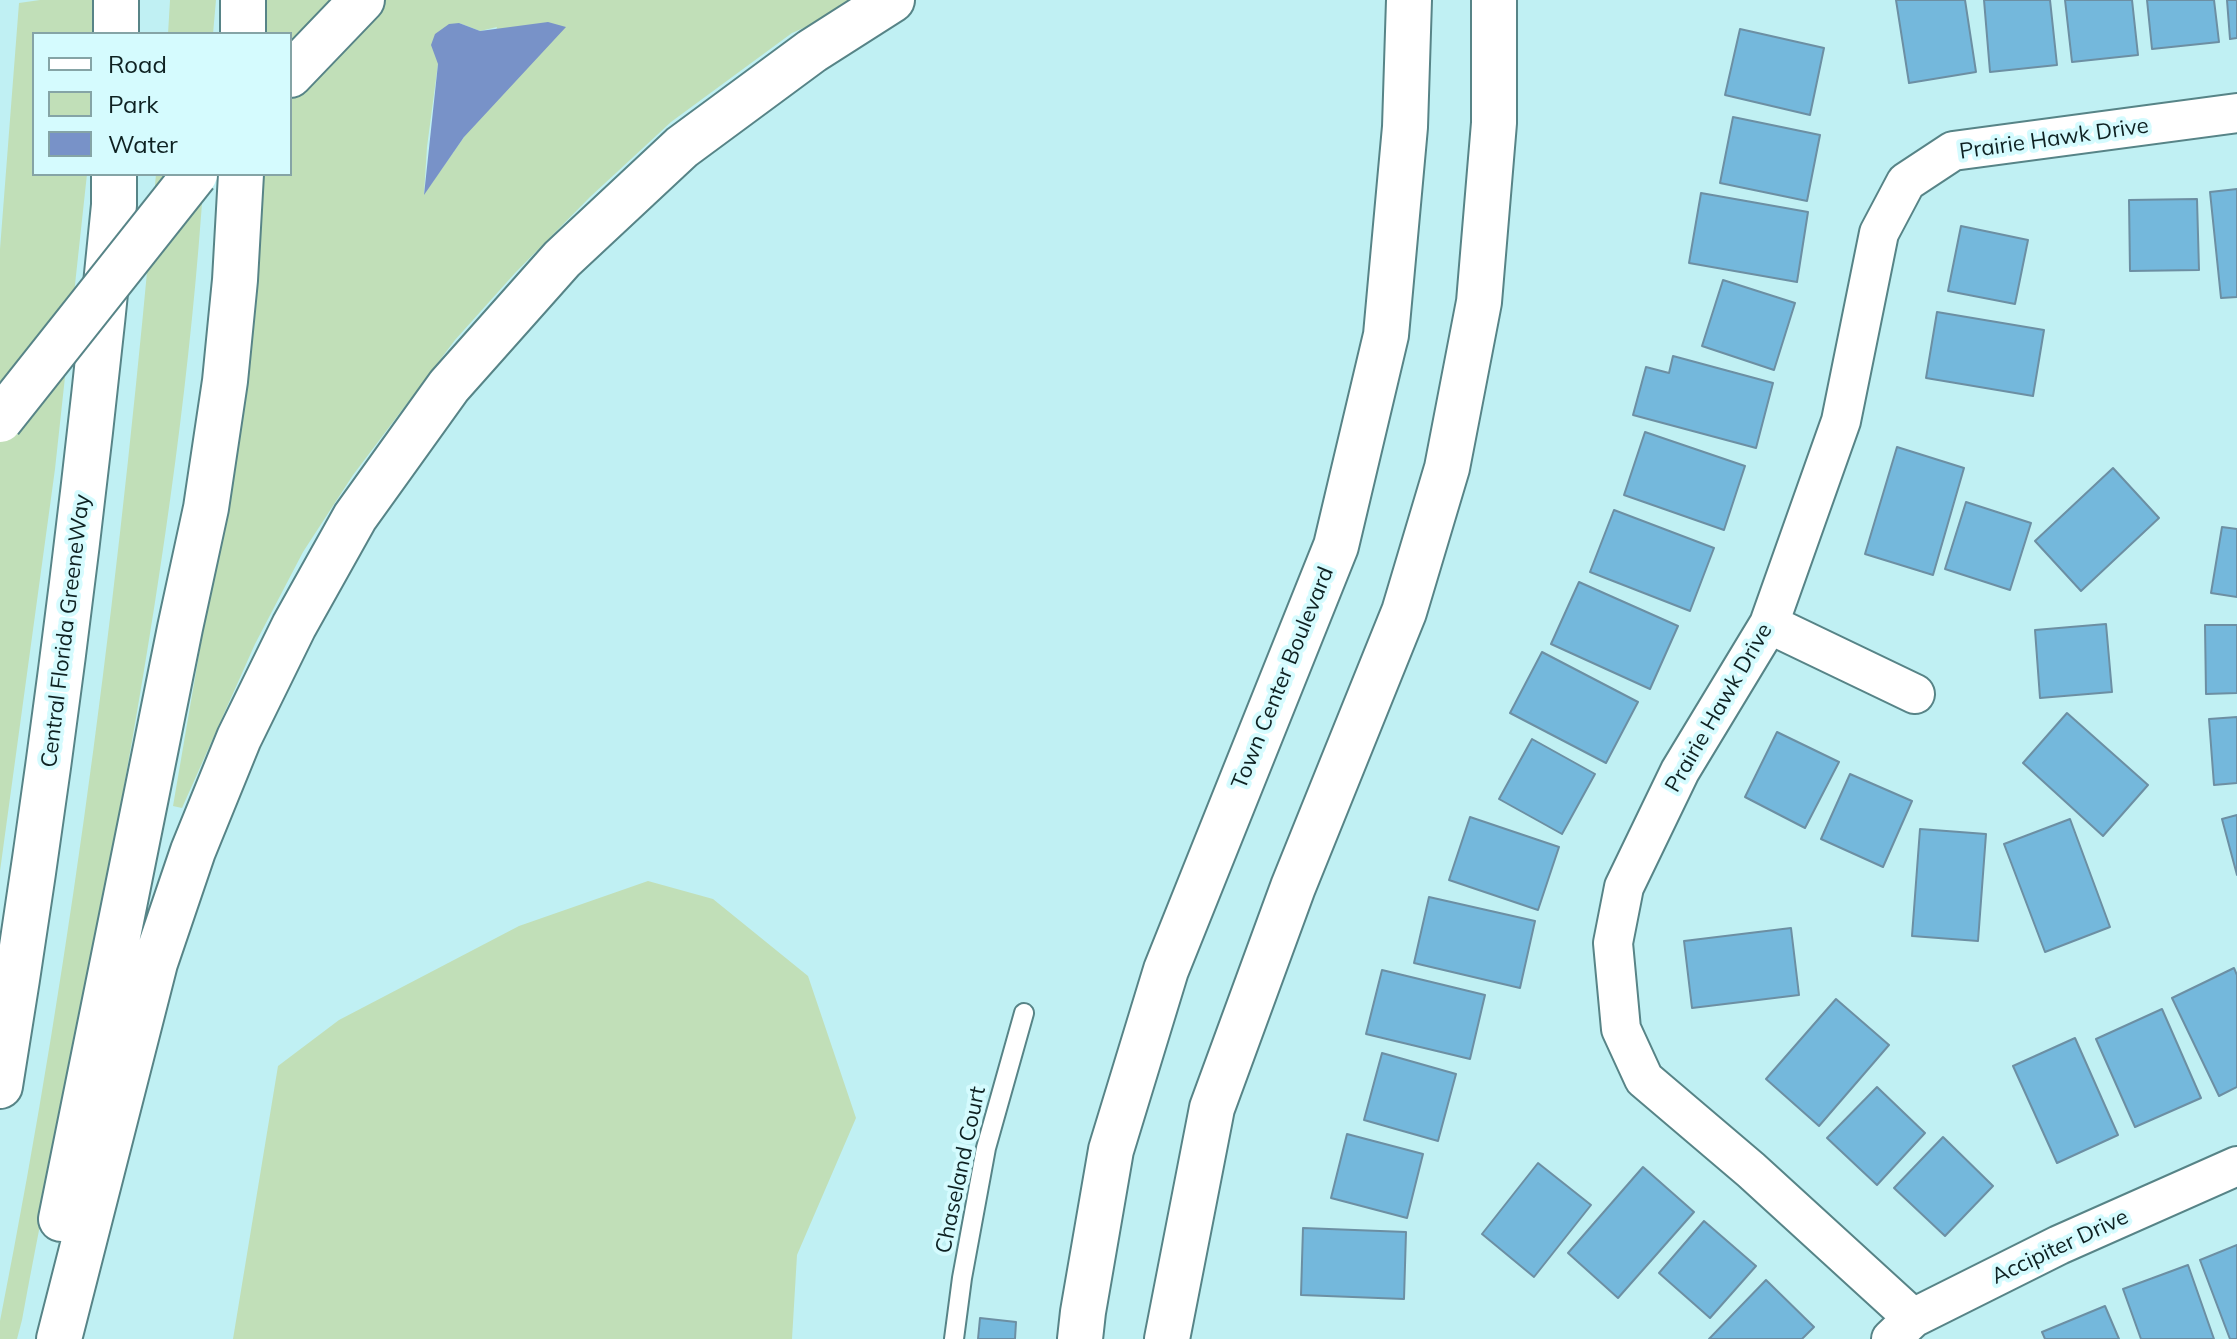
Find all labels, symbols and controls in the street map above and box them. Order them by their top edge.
legend [32,32,292,176]
text: Road [108,49,167,79]
text: Park [108,89,159,119]
street label: Prairie Hawk Drive [1958,113,2150,165]
text: Water [108,129,178,159]
street label: Central Florida GreeneWay [36,493,96,769]
street label: Town Center Boulevard [1226,563,1340,793]
street label: Prairie Hawk Drive [1660,619,1778,797]
street label: Chaseland Court [930,1084,992,1256]
street label: Accipiter Drive [1987,1204,2133,1290]

